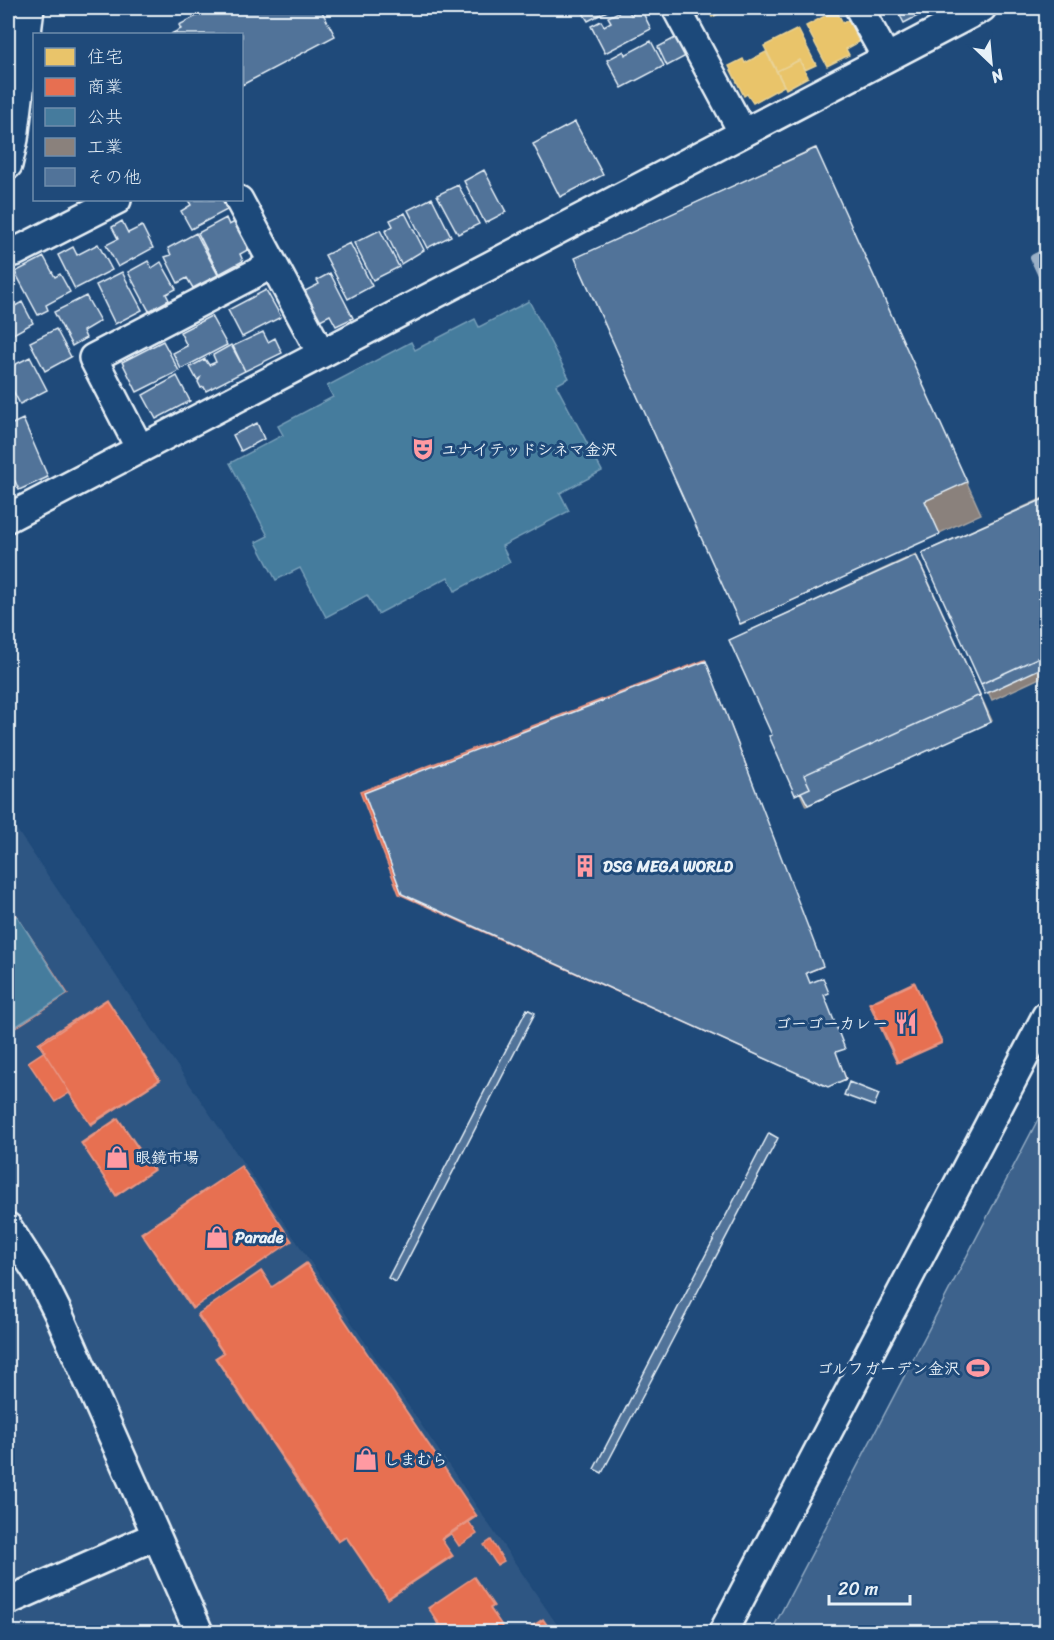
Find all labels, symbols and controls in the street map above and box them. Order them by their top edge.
legend [33,33,243,201]
north arrow [961,33,1021,93]
text: 住宅 [87,41,123,73]
text: N [985,60,1010,92]
text: 商業 [87,71,123,103]
text: 公共 [87,101,123,133]
text: 工業 [87,131,123,163]
text: その他 [87,161,141,193]
place label: ユナイテッドシネマ金沢 [441,435,617,464]
theatre icon: ユナイテッドシネマ金沢 [410,436,436,462]
place label: DSG MEGA WORLD [603,852,733,881]
building icon: DSG MEGA WORLD [572,853,598,879]
place label: ゴーゴーカレー [775,1009,888,1038]
restaurant icon: ゴーゴーカレー [893,1010,919,1036]
place label: 眼鏡市場 [135,1143,199,1172]
shop icon: 眼鏡市場 [104,1144,130,1170]
place label: Parade [235,1223,284,1252]
shop icon: Parade [204,1224,230,1250]
place label: ゴルフガーデン金沢 [817,1354,960,1383]
sports icon: ゴルフガーデン金沢 [965,1355,991,1381]
place label: しまむら [384,1445,448,1474]
shop icon: しまむら [353,1446,379,1472]
scale bar [829,1568,910,1606]
text: 20 m [838,1573,878,1605]

